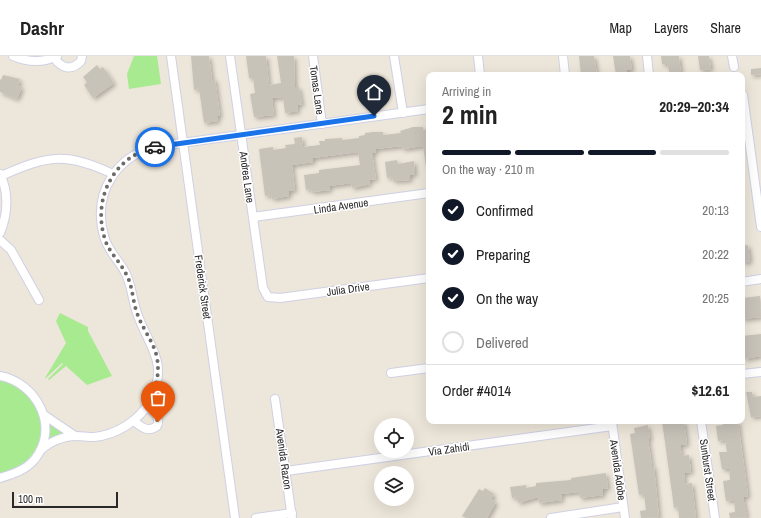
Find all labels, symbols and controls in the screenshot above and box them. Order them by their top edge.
text: Dashr [20,15,64,41]
text: Map [610,19,632,37]
text: Layers [654,19,688,37]
text: Share [710,19,741,37]
street label: Tomas Lane [307,65,327,115]
pin [357,75,391,116]
icon: home [363,81,385,103]
text: Arriving in [442,83,491,100]
text: 20:29–20:34 [659,96,729,117]
text: 2 min [442,97,498,132]
courier [135,127,175,167]
icon: car [144,136,166,158]
street label: Andrea Lane [236,149,258,204]
text: On the way · 210 m [442,161,534,178]
street label: Linda Avenue [313,195,369,217]
icon: check [442,199,464,221]
text: Confirmed [476,200,533,221]
text: 20:13 [702,202,729,219]
icon: check [442,243,464,265]
text: Preparing [476,244,530,265]
text: 20:22 [702,246,729,263]
street label: Frederick Street [192,254,215,320]
street label: Julia Drive [326,279,370,299]
icon: check [442,287,464,309]
text: On the way [476,288,538,309]
text: 20:25 [702,290,729,307]
text: Delivered [476,332,529,353]
text: Order #4014 [442,380,511,401]
text: $12.61 [691,380,729,401]
pin [141,381,175,422]
icon: bag [147,387,169,409]
map controls [374,418,414,506]
button: locate [374,418,414,458]
street label: Avenida Razon [273,427,295,490]
street label: Avenida Adobe [607,438,629,501]
street label: Sunburst Street [697,438,719,502]
street label: Via Zahidi [427,439,471,459]
button: layers [374,466,414,506]
scale bar [12,490,118,509]
text: 100 m [18,492,43,506]

